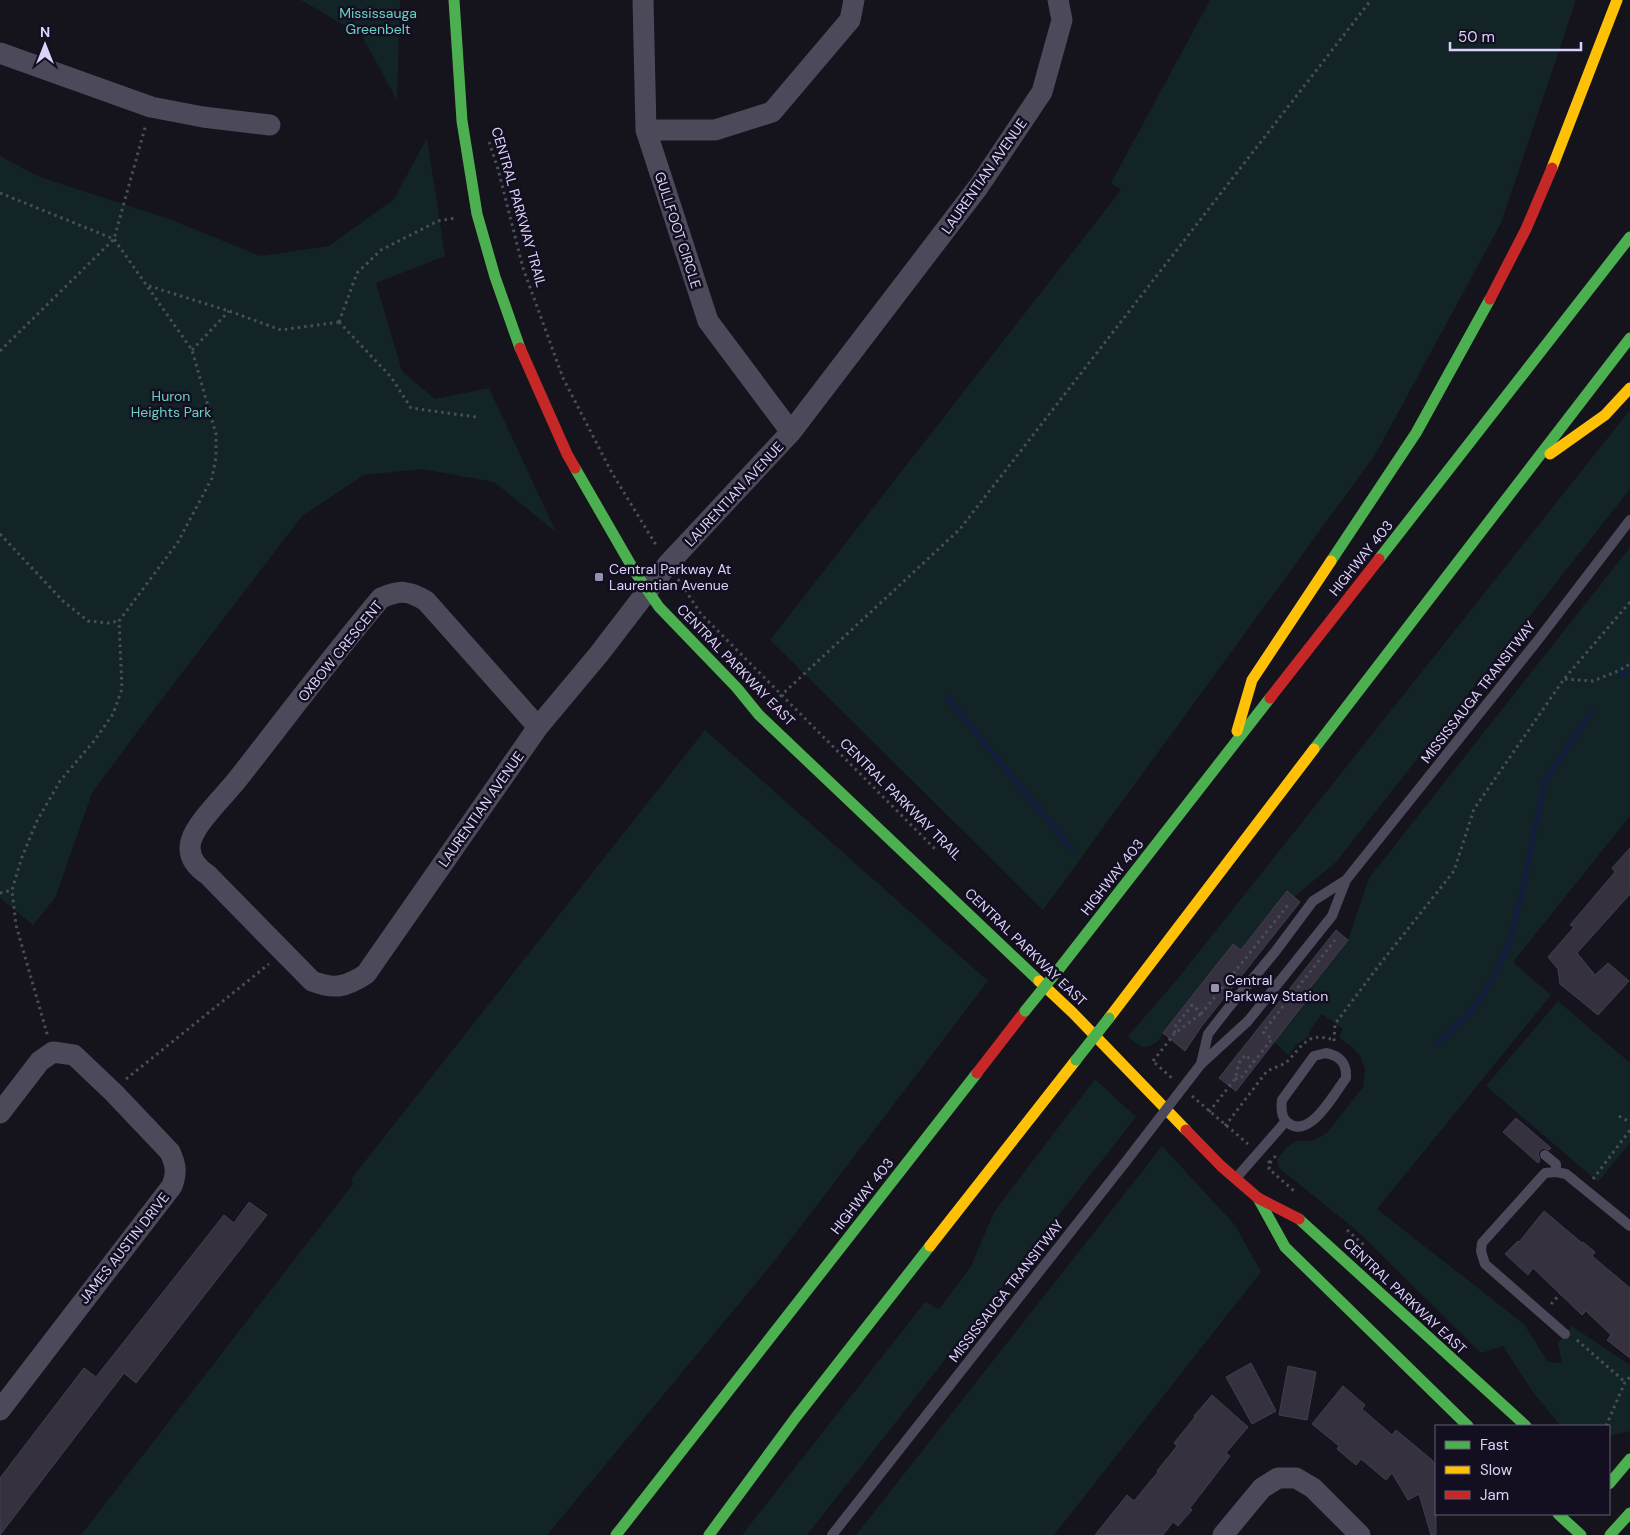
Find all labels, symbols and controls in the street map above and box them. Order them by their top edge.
park label: Mississauga Greenbelt [339,4,417,38]
north arrow [20,20,70,70]
scale bar [1450,20,1581,52]
text: N [40,23,50,41]
text: 50 m [1458,27,1495,47]
street label: LAURENTIAN AVENUE [937,115,1031,237]
street label: CENTRAL PARKWAY TRAIL [488,125,550,289]
street label: GULLFOOT CIRCLE [651,169,705,291]
park label: Huron Heights Park [131,387,211,421]
street label: LAURENTIAN AVENUE [681,438,787,550]
street label: HIGHWAY 403 [1325,517,1397,599]
place label: Central Parkway At Laurentian Avenue [609,560,731,594]
marker: Central Parkway At Laurentian Avenue [593,571,605,583]
street label: OXBOW CRESCENT [294,597,386,705]
street label: CENTRAL PARKWAY EAST [673,600,799,730]
street label: MISSISSAUGA TRANSITWAY [1417,617,1539,767]
street label: CENTRAL PARKWAY TRAIL [836,734,966,864]
street label: LAURENTIAN AVENUE [434,748,528,870]
street label: HIGHWAY 403 [1077,835,1147,919]
street label: CENTRAL PARKWAY EAST [961,884,1091,1010]
place label: Central Parkway Station [1225,971,1328,1005]
marker: Central Parkway Station [1209,982,1221,994]
street label: HIGHWAY 403 [827,1154,897,1238]
street label: JAMES AUSTIN DRIVE [75,1189,173,1307]
street label: MISSISSAUGA TRANSITWAY [945,1216,1067,1366]
street label: CENTRAL PARKWAY EAST [1339,1234,1471,1358]
legend [1435,1425,1610,1515]
text: Fast [1480,1435,1509,1455]
text: Slow [1480,1460,1513,1480]
text: Jam [1480,1485,1509,1505]

